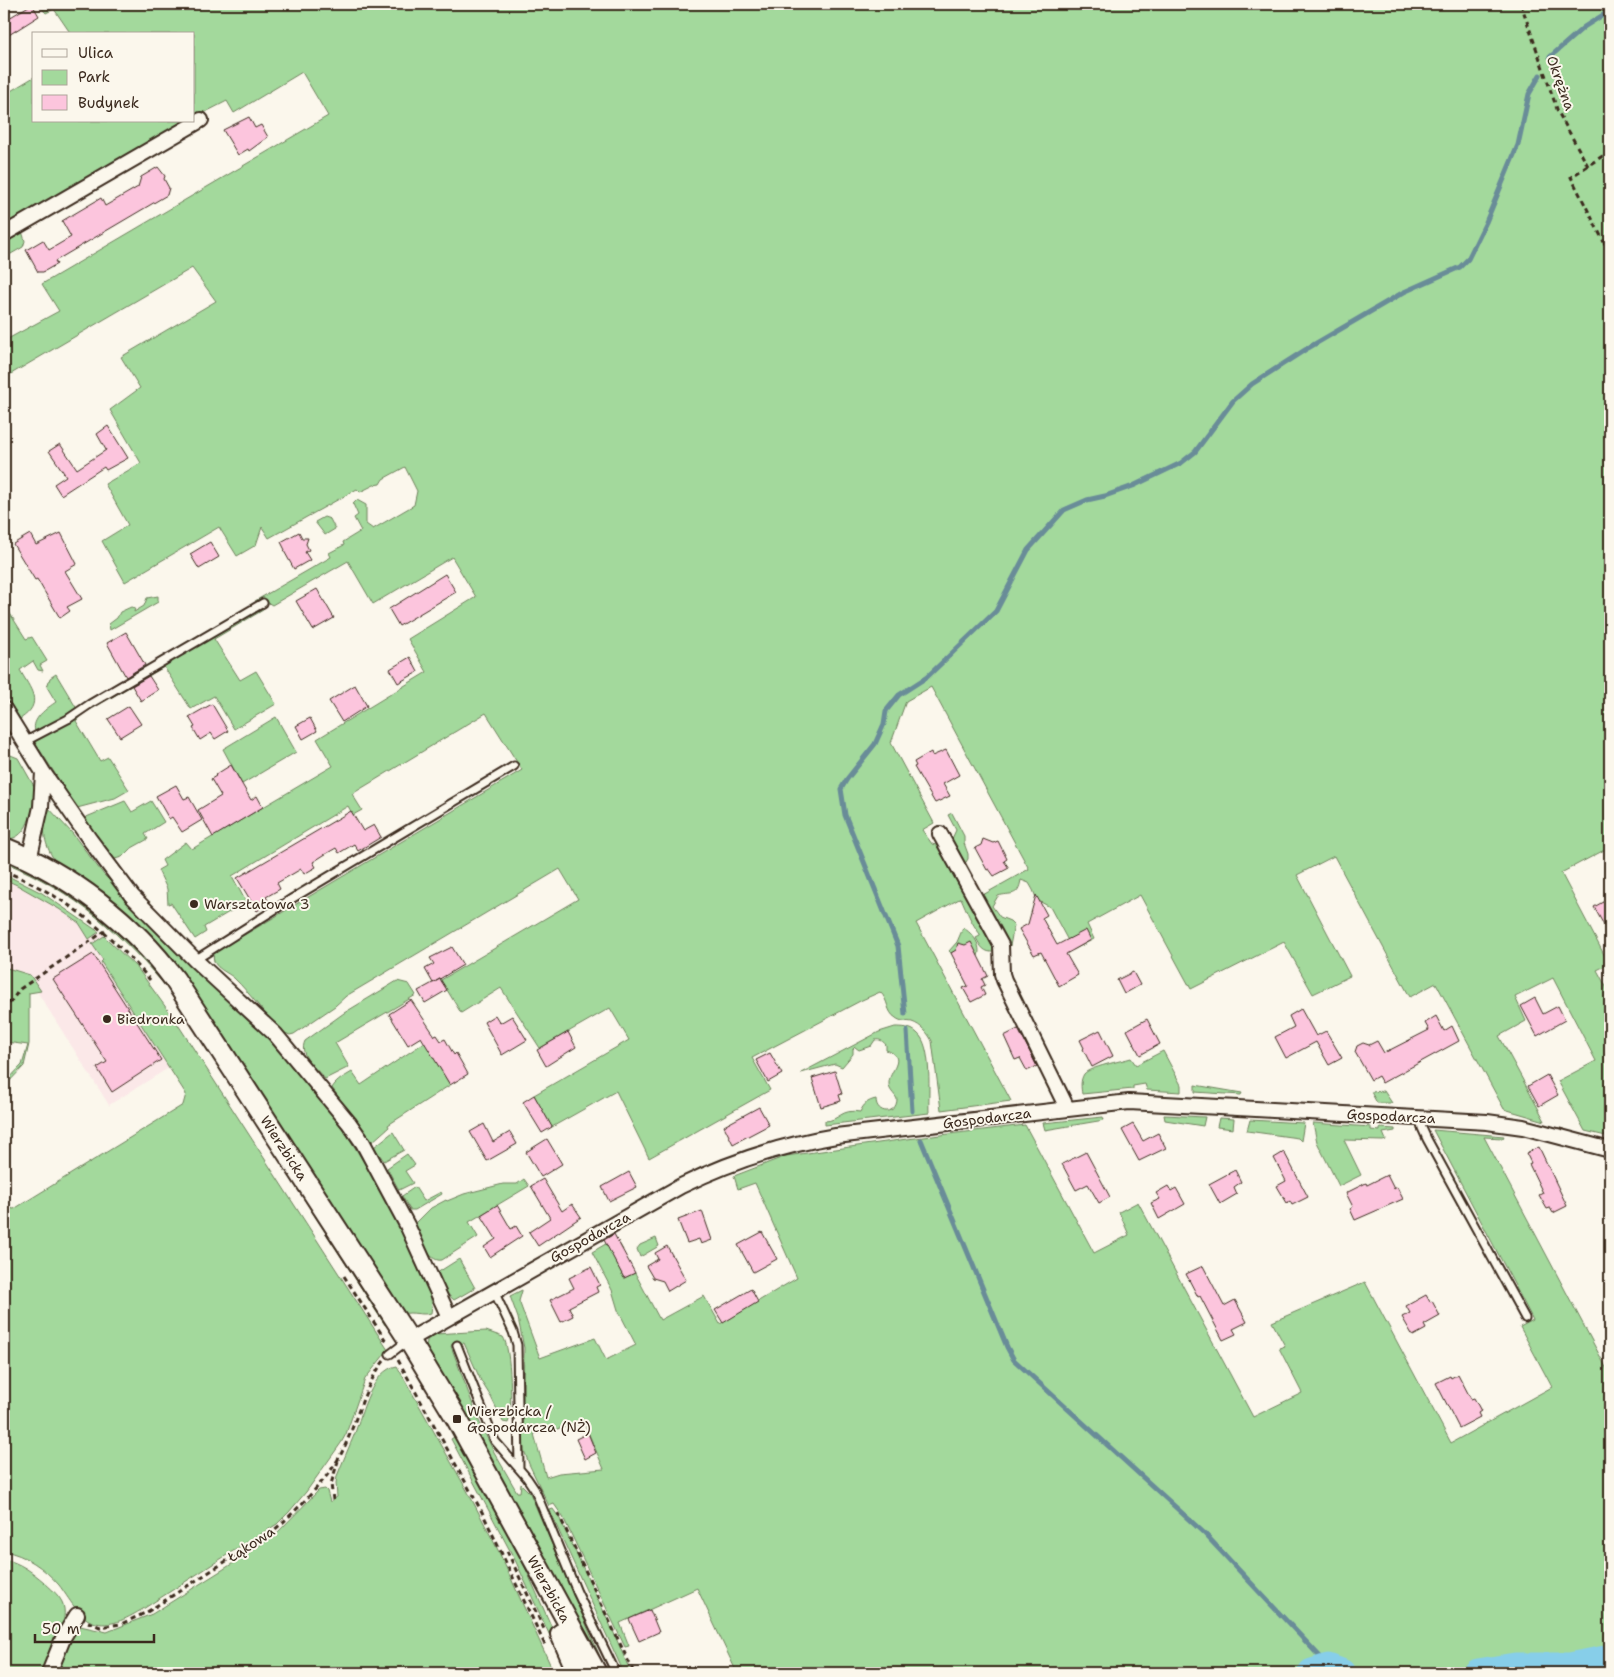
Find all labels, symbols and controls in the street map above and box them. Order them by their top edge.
legend [32,32,195,122]
text: Ulica [78,43,114,63]
street label: Okrężna [1543,53,1579,113]
text: Park [78,67,110,87]
text: Budynek [78,93,139,113]
place label: Warsztatowa 3 [204,895,310,913]
marker: Warsztatowa 3 [188,898,200,910]
place label: Biedronka [117,1010,185,1028]
marker: Biedronka [101,1013,113,1025]
street label: Gospodarcza [942,1104,1032,1132]
street label: Gospodarcza [1346,1105,1436,1127]
street label: Wierzbicka [256,1112,312,1184]
street label: Gospodarcza [547,1207,633,1266]
place label: Wierzbicka / Gospodarcza (NŻ) [467,1402,591,1436]
marker: Wierzbicka / Gospodarcza (NŻ) [451,1413,463,1425]
street label: Łąkowa [223,1522,278,1566]
street label: Wierzbicka [523,1552,575,1626]
scale bar [35,1612,154,1644]
text: 50 m [42,1619,80,1639]

